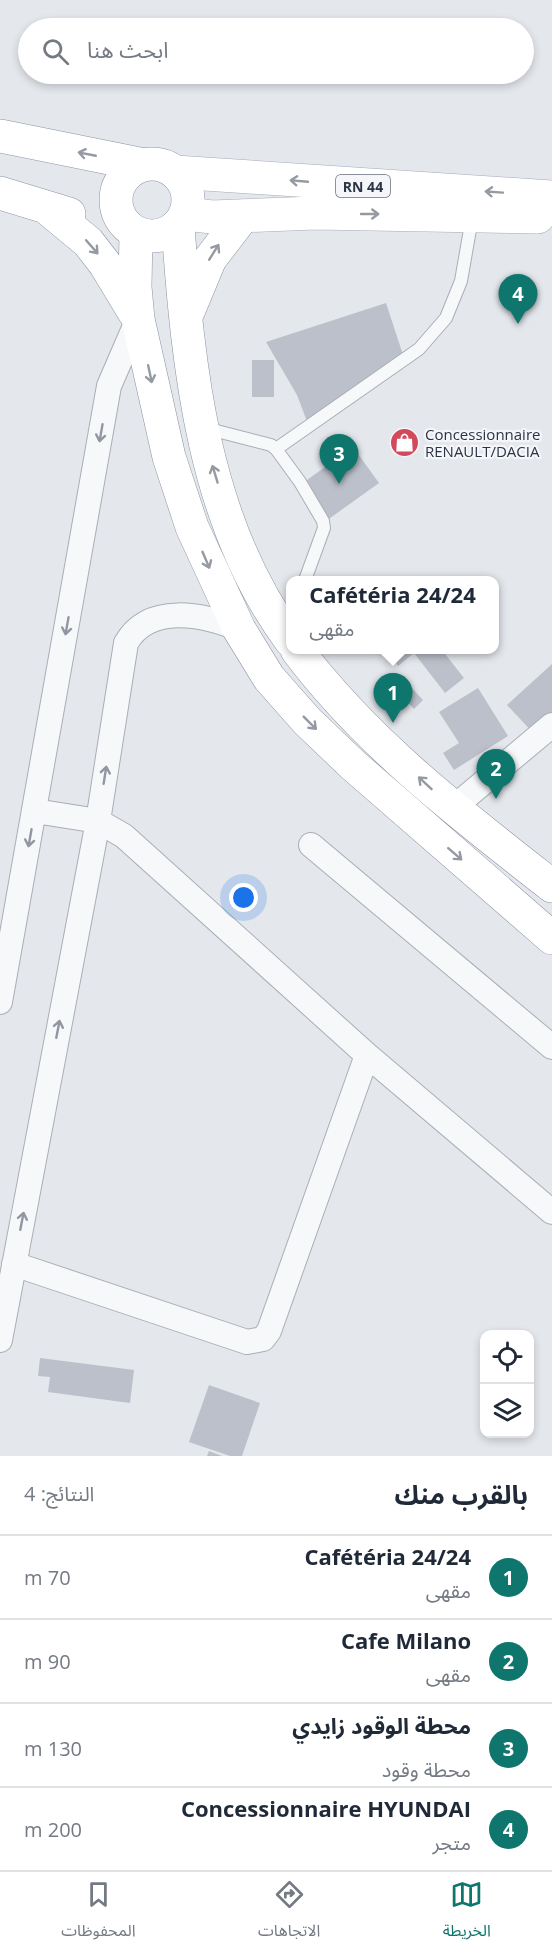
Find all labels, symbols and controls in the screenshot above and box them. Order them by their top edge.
search box [18,18,534,84]
text: ابحث هنا [87,34,169,64]
icon: search [39,35,72,68]
one-way arrow [78,147,97,159]
one-way arrow [290,175,309,186]
road number: RN 44 [336,175,390,197]
one-way arrow [484,187,504,198]
one-way arrow [360,208,380,220]
one-way arrow [85,239,99,254]
one-way arrow [209,244,221,261]
pin: 4 [498,274,538,324]
one-way arrow [144,364,156,383]
one-way arrow [95,423,106,443]
place label: Concessionnaire RENAULT/DACIA [425,424,540,461]
shop icon: Concessionnaire RENAULT/DACIA [388,427,420,459]
pin: 3 [320,434,358,484]
one-way arrow [209,465,220,484]
one-way arrow [201,551,212,569]
popup [286,576,499,654]
text: Cafétéria 24/24 [309,579,476,609]
one-way arrow [61,615,72,635]
text: مقهى [309,615,355,642]
pin: 1 [374,674,412,723]
one-way arrow [303,716,318,731]
pin: 2 [476,750,516,799]
one-way arrow [99,766,110,786]
one-way arrow [418,776,433,790]
one-way arrow [24,828,35,848]
one-way arrow [448,847,463,861]
your location [229,883,258,912]
one-way arrow [53,1020,64,1040]
one-way arrow [17,1212,28,1231]
map controls [480,1330,534,1438]
button: locate [480,1330,534,1384]
button: layers [480,1384,534,1438]
text: بالقرب منك [394,1476,528,1512]
text: النتائج: 4 [24,1480,94,1507]
text: Cafétéria 24/24 [305,1541,471,1571]
text: 70 m [24,1564,71,1591]
text: 1 [503,1564,514,1591]
text: مقهى [426,1577,471,1604]
text: Cafe Milano [341,1625,471,1655]
text: 90 m [24,1648,71,1675]
text: 2 [503,1648,514,1675]
text: مقهى [426,1661,471,1688]
text: محطة الوقود زايدي [292,1710,471,1740]
text: 130 m [24,1735,82,1762]
text: 3 [503,1735,514,1762]
text: محطة وقود [382,1756,471,1783]
text: Concessionnaire HYUNDAI [181,1793,471,1823]
text: 200 m [24,1816,82,1843]
text: 4 [503,1816,514,1843]
text: متجر [432,1829,471,1856]
tab: المحفوظات [61,1878,135,1948]
tab: الاتجاهات [258,1878,320,1948]
tab: الخريطة [443,1878,491,1948]

